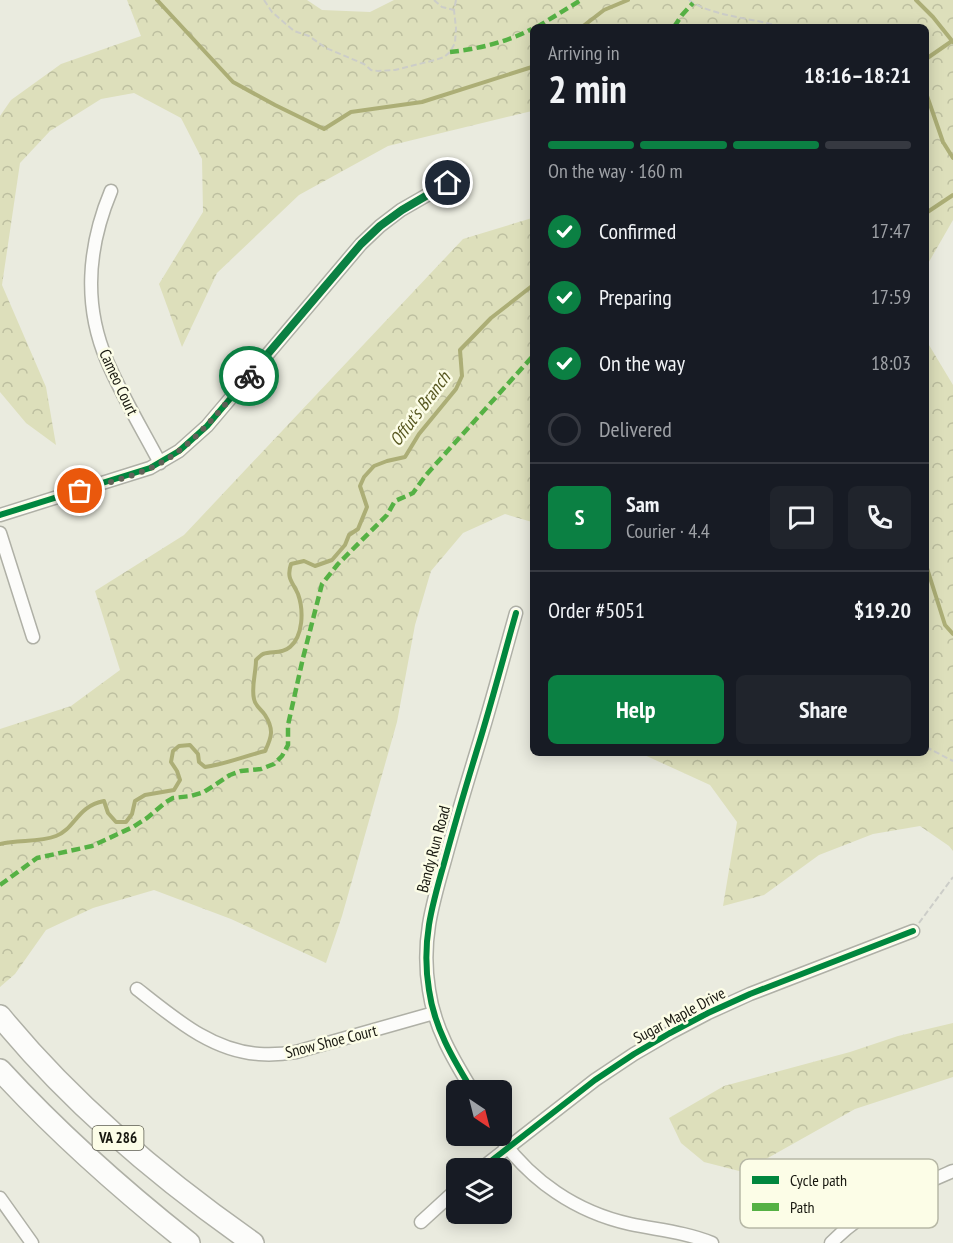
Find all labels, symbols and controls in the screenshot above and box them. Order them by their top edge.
text: Arriving in [548,40,620,66]
text: 18:16–18:21 [804,61,911,89]
text: 2 min [548,63,627,114]
pin [422,157,473,208]
text: On the way · 160 m [548,158,683,184]
icon: home [431,166,464,199]
icon: check [548,215,581,248]
text: Confirmed [599,217,676,245]
text: 17:47 [871,218,911,244]
icon: check [548,281,581,314]
text: Preparing [599,283,672,311]
text: 17:59 [871,284,911,310]
street label: Cameo Court [95,346,143,419]
courier [219,346,279,406]
icon: check [548,347,581,380]
text: On the way [599,349,685,377]
text: 18:03 [871,350,911,376]
icon: bike [233,360,266,393]
water label: Offut's Branch [384,366,456,450]
text: Delivered [599,415,672,443]
pin [54,465,105,516]
icon: bag [63,474,96,507]
button: chat [770,486,833,549]
button: phone [848,486,911,549]
text: Sam [626,490,659,518]
text: S [575,503,584,531]
text: Courier · 4.4 [626,518,710,544]
text: Order #5051 [548,596,645,624]
text: $19.20 [854,596,911,624]
button: Help [548,675,724,744]
button: Share [736,675,911,744]
street label: Bandy Run Road [412,803,454,895]
street label: Sugar Maple Drive [630,982,728,1048]
street label: Snow Shoe Court [283,1020,380,1062]
north arrow [446,1080,512,1146]
map controls [446,1080,512,1224]
road number: VA 286 [92,1126,144,1150]
button: layers [446,1158,512,1224]
legend [740,1159,938,1228]
text: Cycle path [790,1170,847,1190]
text: Path [790,1197,815,1217]

